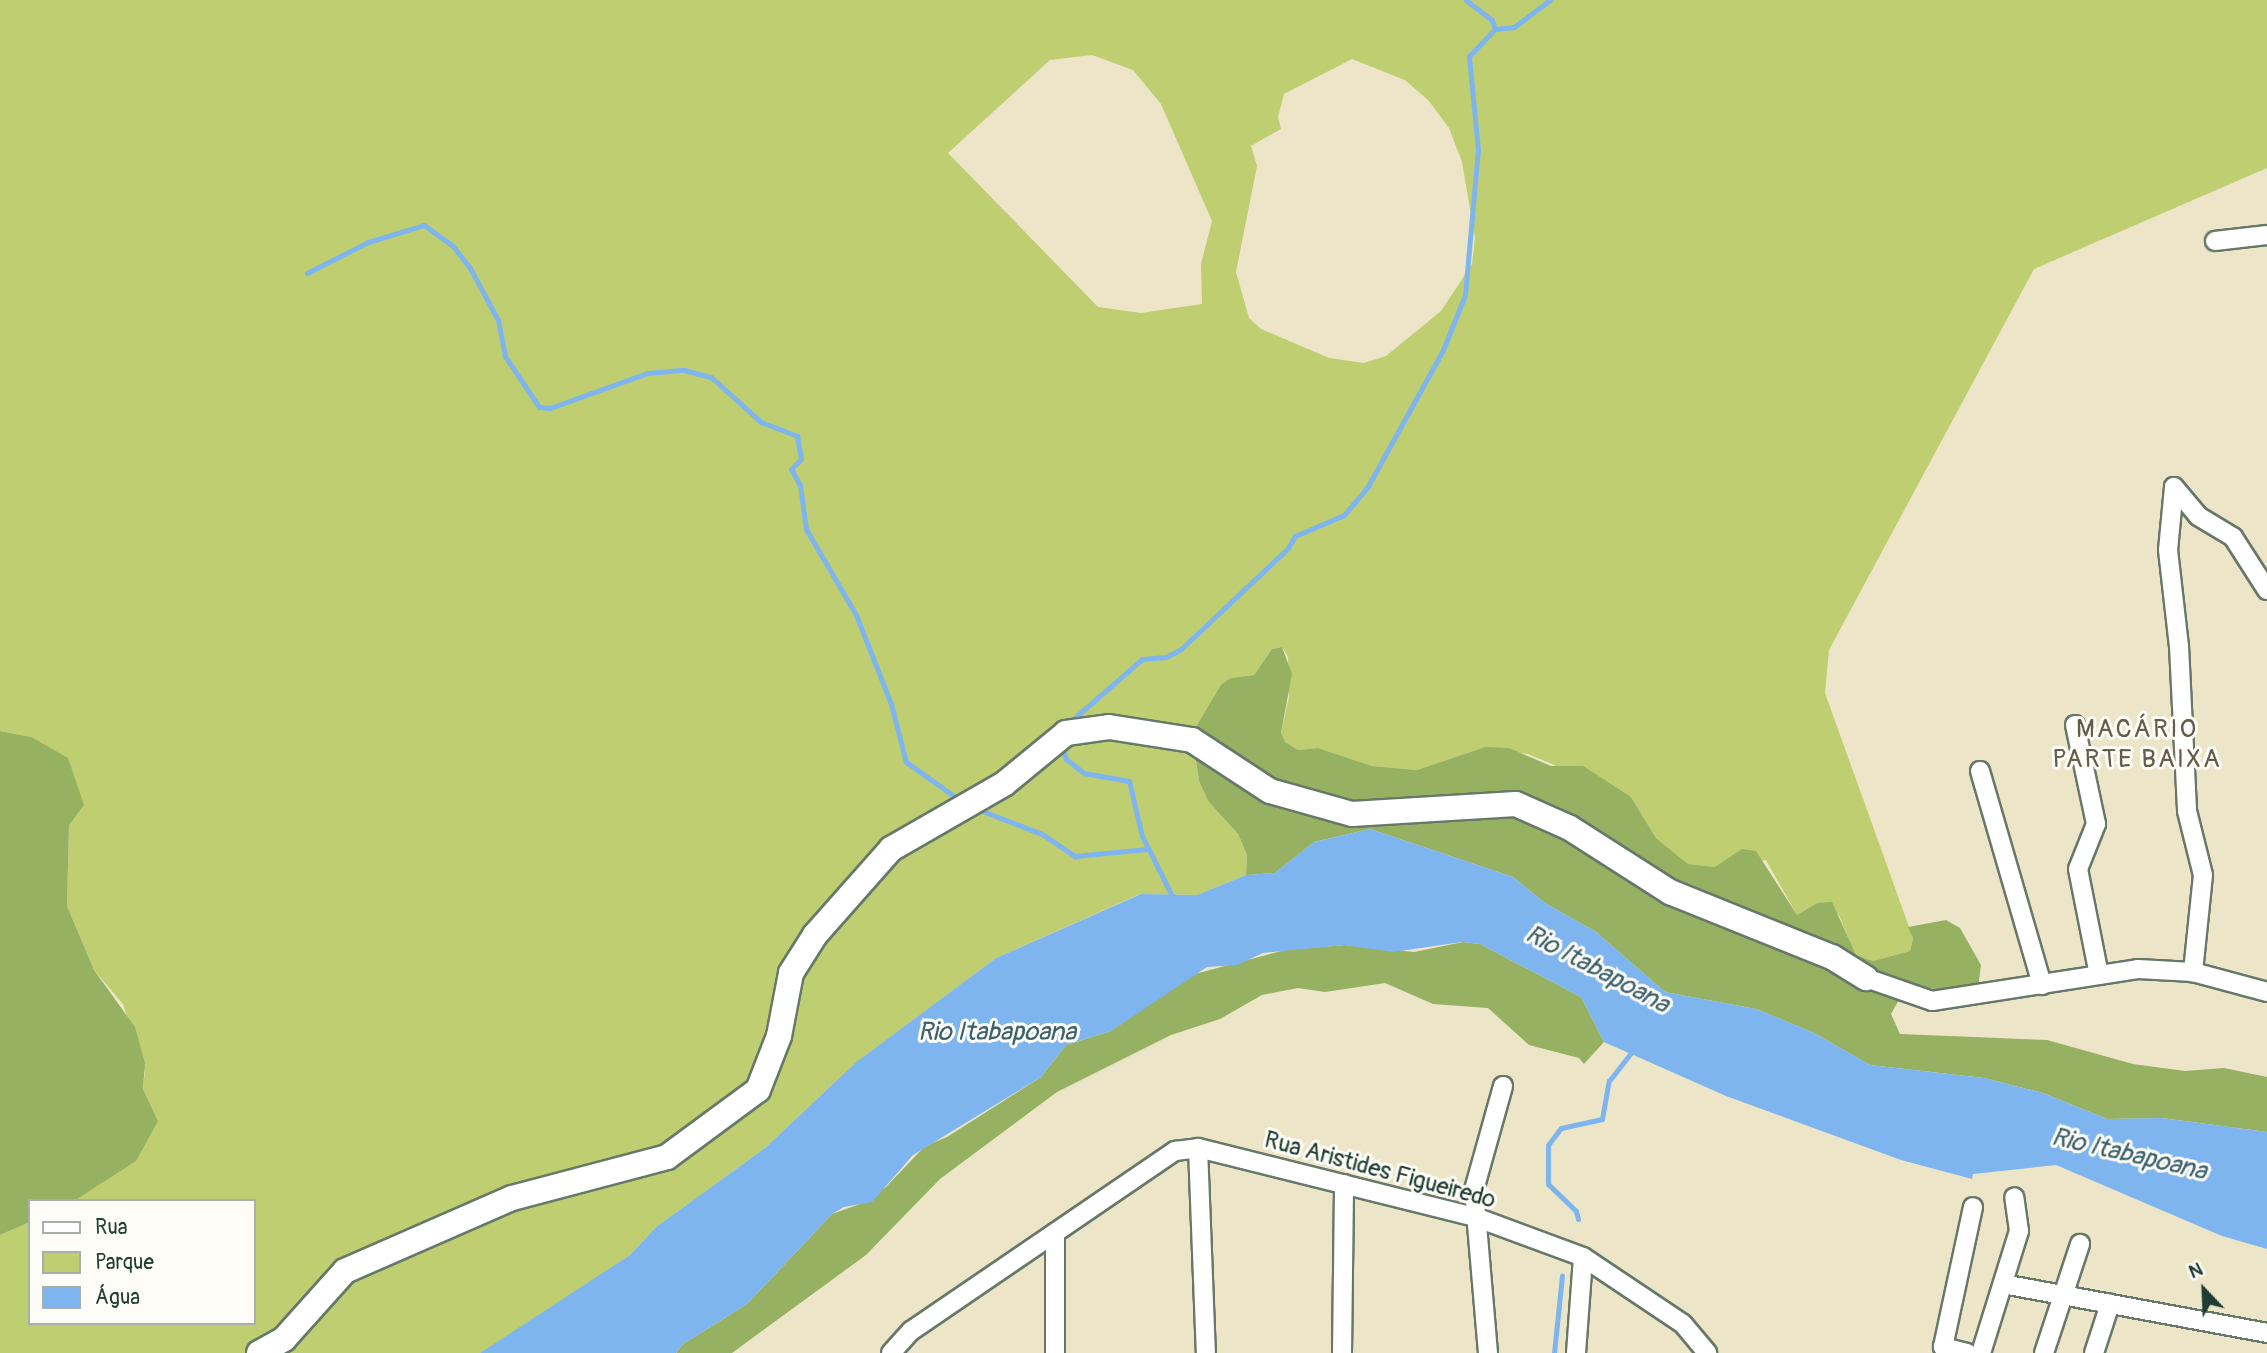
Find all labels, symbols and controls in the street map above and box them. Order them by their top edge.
district label: MACÁRIO PARTE BAIXA [2054,714,2220,776]
water label: Rio Itabapoana [1520,919,1674,1021]
water label: Rio Itabapoana [918,1017,1076,1049]
water label: Rio Itabapoana [2048,1122,2210,1188]
street label: Rua Aristides Figueiredo [1261,1125,1499,1215]
legend [28,1199,256,1325]
text: Rua [95,1214,128,1241]
text: Parque [95,1249,154,1276]
north arrow [2169,1255,2239,1325]
text: N [2185,1257,2206,1284]
text: Água [95,1284,140,1311]

